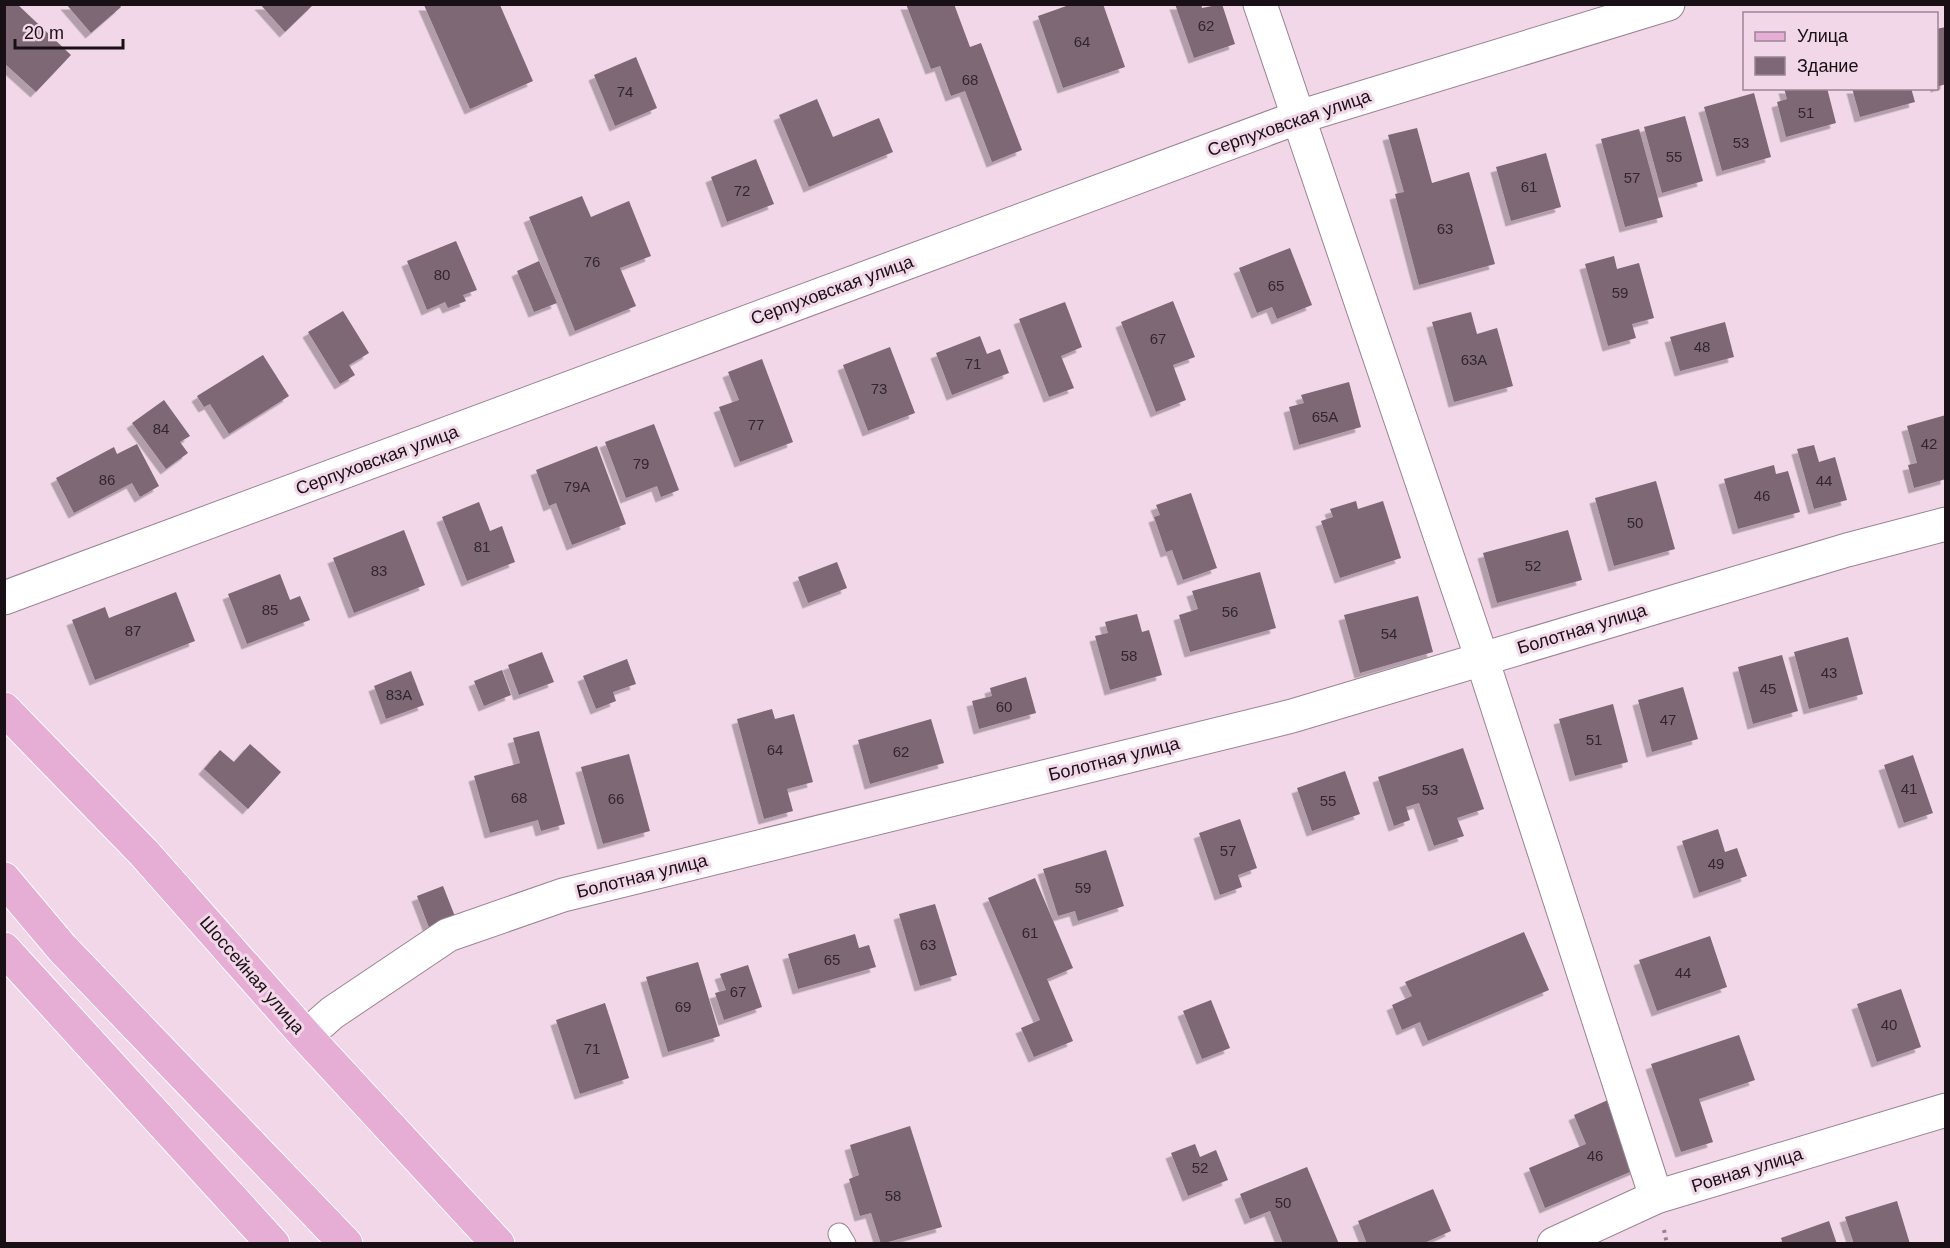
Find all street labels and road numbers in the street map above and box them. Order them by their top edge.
street label: Серпуховская улица [1205,85,1374,160]
street label: Серпуховская улица [748,251,917,329]
street label: Серпуховская улица [293,421,462,499]
street label: Болотная улица [1515,600,1650,658]
street label: Болотная улица [1046,733,1182,785]
street label: Болотная улица [574,850,710,902]
street label: Шоссейная улица [196,912,309,1038]
street label: Ровная улица [1689,1143,1806,1196]

